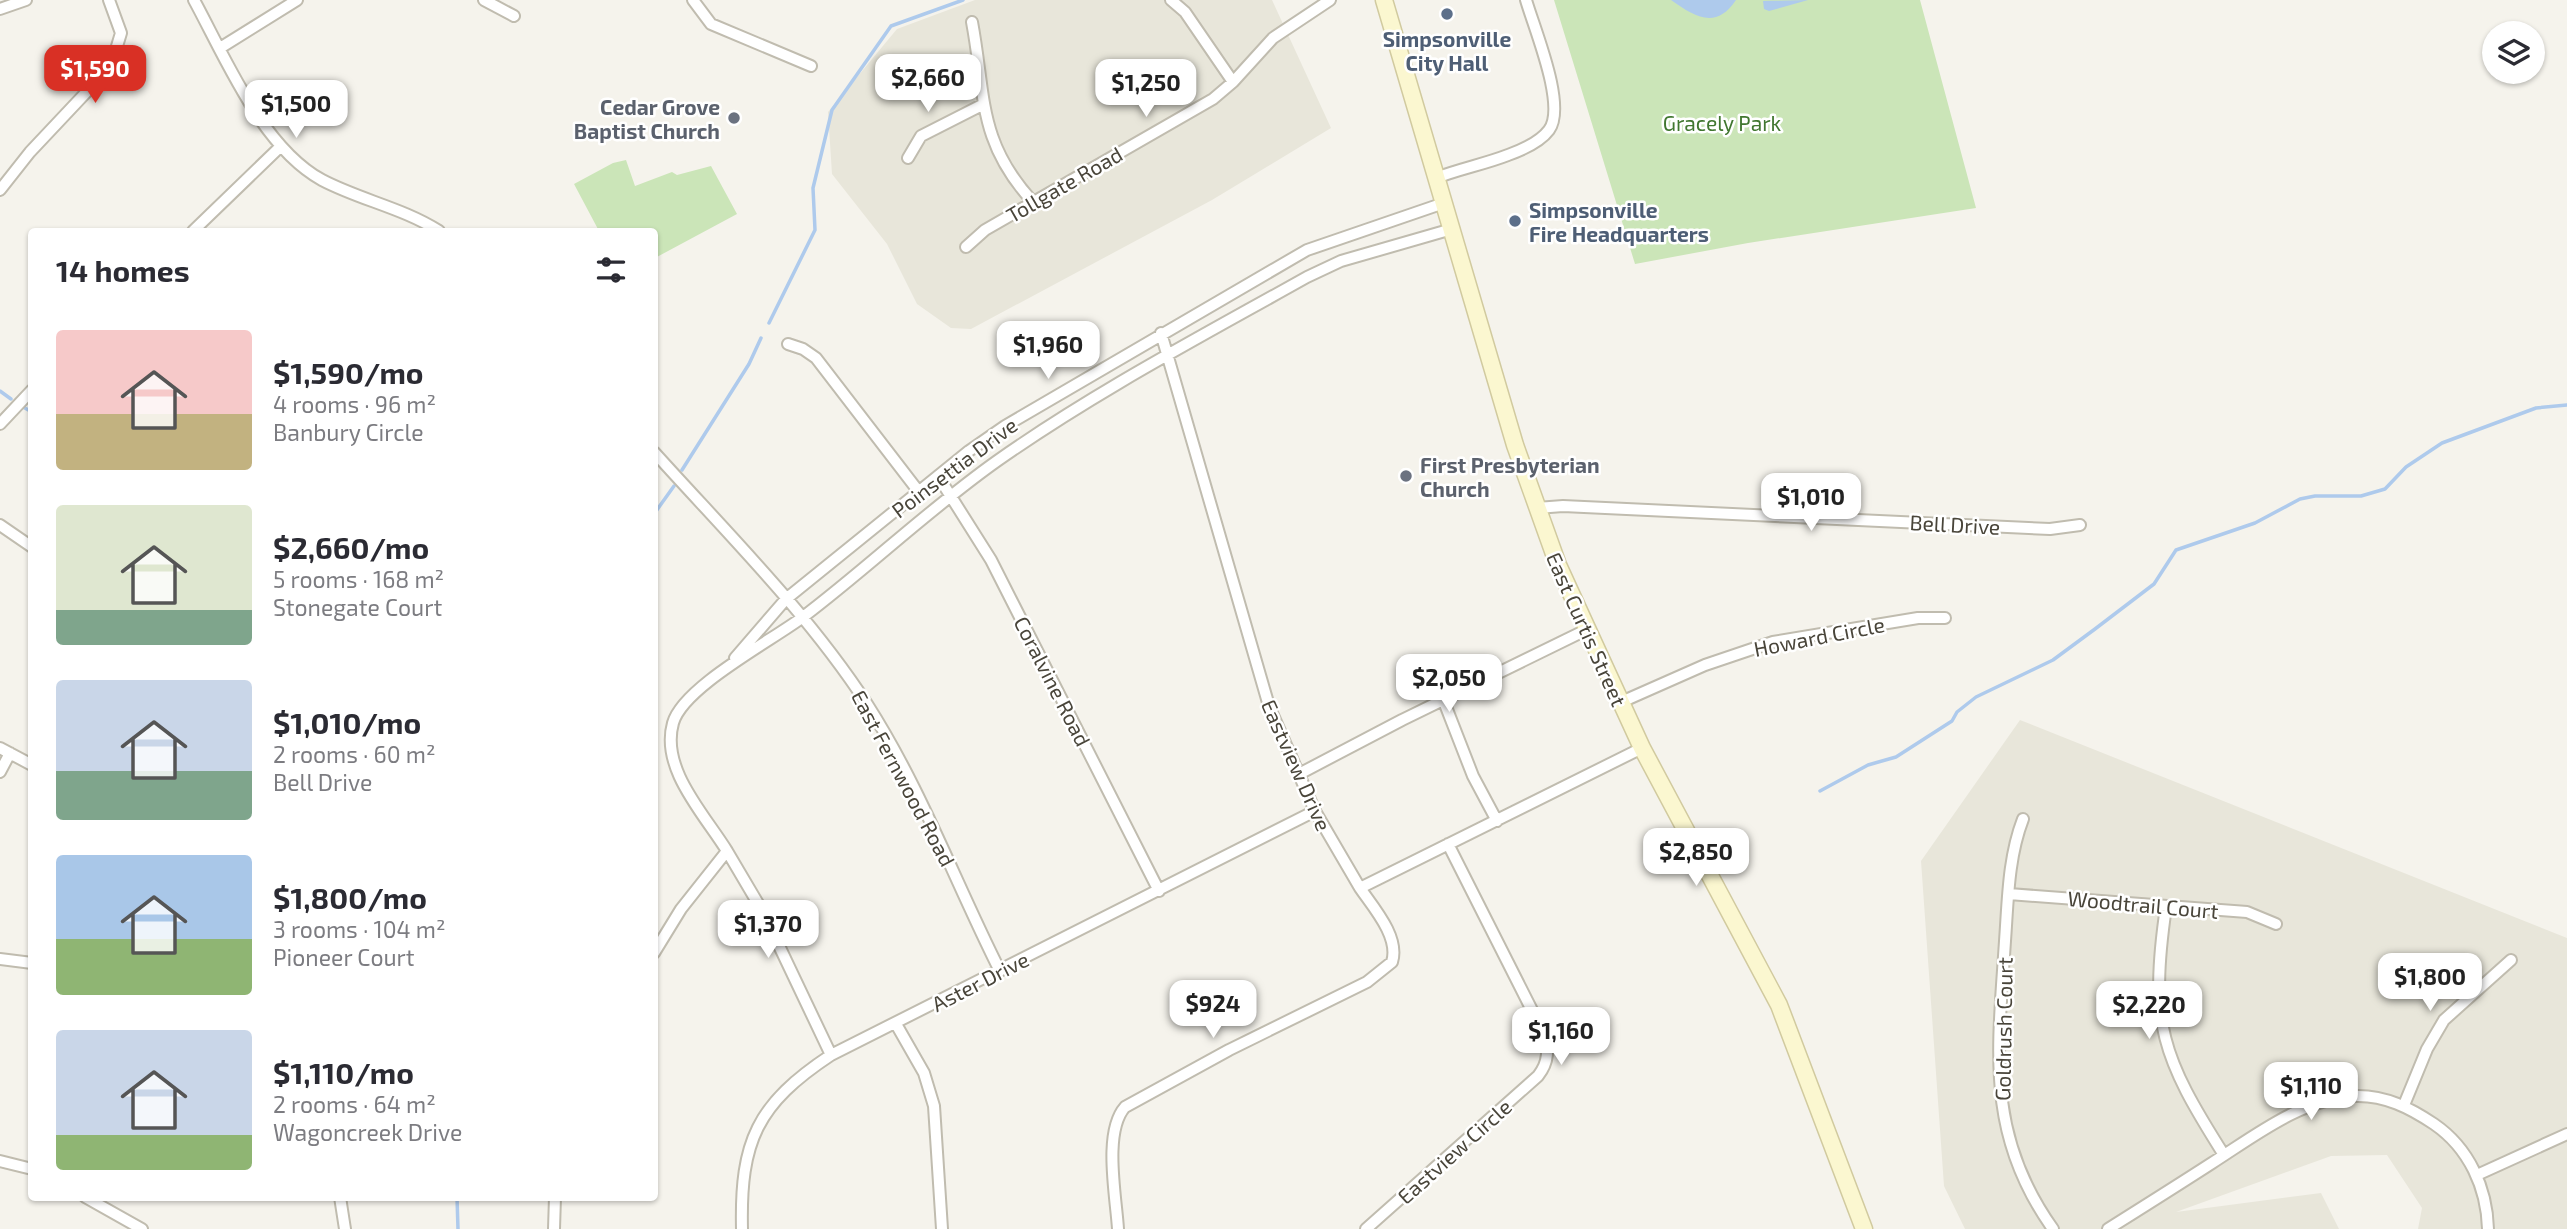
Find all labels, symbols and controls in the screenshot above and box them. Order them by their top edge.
marker: Simpsonville City Hall [1439,6,1455,22]
map controls [2482,21,2545,84]
button: layers [2482,21,2545,84]
place label: Simpsonville City Hall [1383,26,1511,76]
pin: $1,590 [38,46,152,105]
text: $1,590 [60,54,130,82]
pin: $2,660 [871,54,985,114]
pin: $1,250 [1089,60,1203,119]
text: $2,660 [891,63,965,91]
text: $1,250 [1111,68,1181,96]
pin: $1,500 [239,80,353,140]
text: $1,500 [261,89,331,117]
place label: Cedar Grove Baptist Church [574,94,720,143]
marker: Cedar Grove Baptist Church [726,110,742,126]
park label: Gracely Park [1663,110,1782,135]
street label: Tollgate Road [1002,141,1126,227]
place label: Simpsonville Fire Headquarters [1529,197,1709,246]
marker: Simpsonville Fire Headquarters [1507,213,1523,229]
icon: filters [592,251,630,289]
text: 14 homes [56,252,190,288]
pin: $1,960 [991,322,1105,381]
text: $1,960 [1013,330,1083,358]
text: $1,590/mo [273,354,424,390]
icon: home [112,358,196,442]
text: 4 rooms · 96 m² [273,390,436,418]
street label: Poinsettia Drive [886,412,1022,522]
text: Banbury Circle [273,418,424,446]
place label: First Presbyterian Church [1420,452,1600,501]
marker: First Presbyterian Church [1398,468,1414,484]
pin: $1,010 [1754,474,1868,533]
text: $1,010 [1777,482,1845,510]
street label: Bell Drive [1909,509,2001,539]
text: $2,660/mo [273,529,429,565]
icon: home [112,533,196,617]
street label: East Curtis Street [1542,548,1632,710]
text: 5 rooms · 168 m² [273,565,444,593]
text: Stonegate Court [273,593,442,621]
street label: Howard Circle [1751,611,1887,661]
street label: Coralvine Road [1010,612,1096,750]
pin: $2,050 [1392,654,1506,714]
text: $2,050 [1412,663,1486,691]
street label: East Fernwood Road [847,686,961,870]
street label: Eastview Drive [1257,696,1337,834]
text: $1,010/mo [273,704,421,740]
icon: home [112,708,196,792]
text: 2 rooms · 60 m² [273,740,435,768]
text: Bell Drive [273,768,372,796]
pin: $2,850 [1639,828,1753,888]
text: $2,850 [1659,837,1733,865]
text: $1,800/mo [273,879,427,915]
icon: home [112,883,196,967]
street label: Woodtrail Court [2067,885,2219,923]
pin: $1,370 [711,900,825,960]
text: $1,370 [734,909,802,937]
text: 3 rooms · 104 m² [273,915,445,943]
text: Pioneer Court [273,943,415,971]
street label: Aster Drive [927,946,1033,1016]
pin: $1,800 [2373,954,2487,1013]
street label: Goldrush Court [1989,957,2017,1101]
text: $1,800 [2394,962,2466,990]
pin: $924 [1172,981,1254,1040]
pin: $2,220 [2092,982,2206,1041]
text: $924 [1186,989,1240,1017]
text: $2,220 [2112,990,2186,1018]
pin: $1,160 [1504,1007,1618,1067]
text: $1,160 [1528,1016,1594,1044]
text: $1,110/mo [273,1054,414,1090]
icon: home [112,1058,196,1142]
pin: $1,110 [2254,1062,2368,1122]
text: $1,110 [2280,1071,2342,1099]
text: 2 rooms · 64 m² [273,1090,436,1118]
street label: Eastview Circle [1392,1093,1516,1209]
text: Wagoncreek Drive [273,1118,462,1146]

